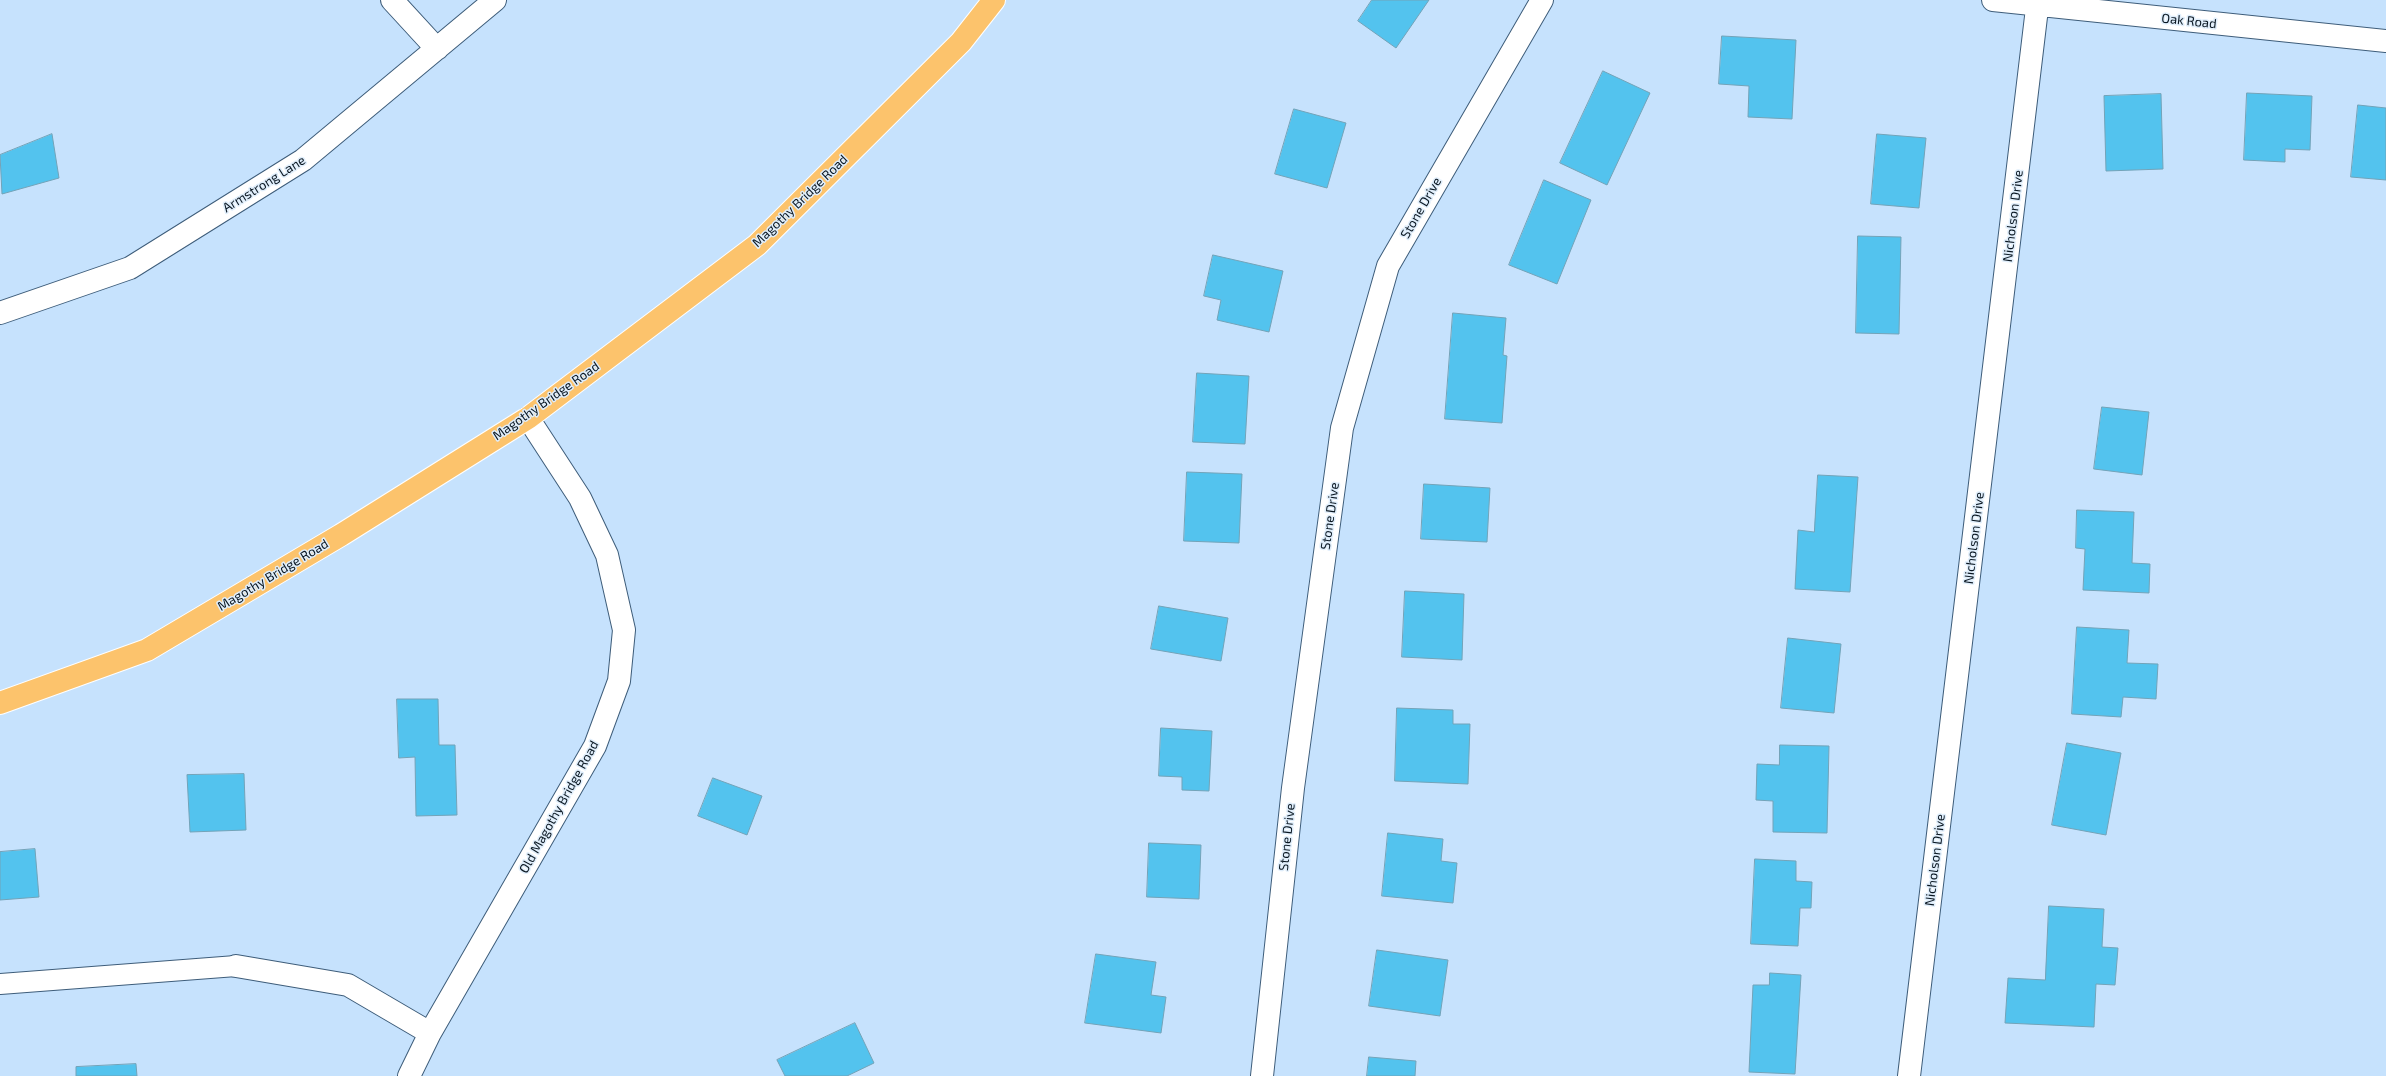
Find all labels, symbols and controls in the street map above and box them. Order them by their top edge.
street label: Oak Road [2161,10,2217,32]
street label: Armstrong Lane [220,152,308,216]
street label: Magothy Bridge Road [749,152,851,250]
street label: Nicholson Drive [2000,169,2026,263]
street label: Stone Drive [1397,175,1445,241]
street label: Magothy Bridge Road [490,358,602,444]
street label: Stone Drive [1318,481,1342,551]
street label: Nicholson Drive [1961,491,1987,585]
street label: Magothy Bridge Road [215,536,331,614]
street label: Old Magothy Bridge Road [516,738,602,876]
street label: Stone Drive [1276,802,1298,872]
street label: Nicholson Drive [1922,813,1948,907]

